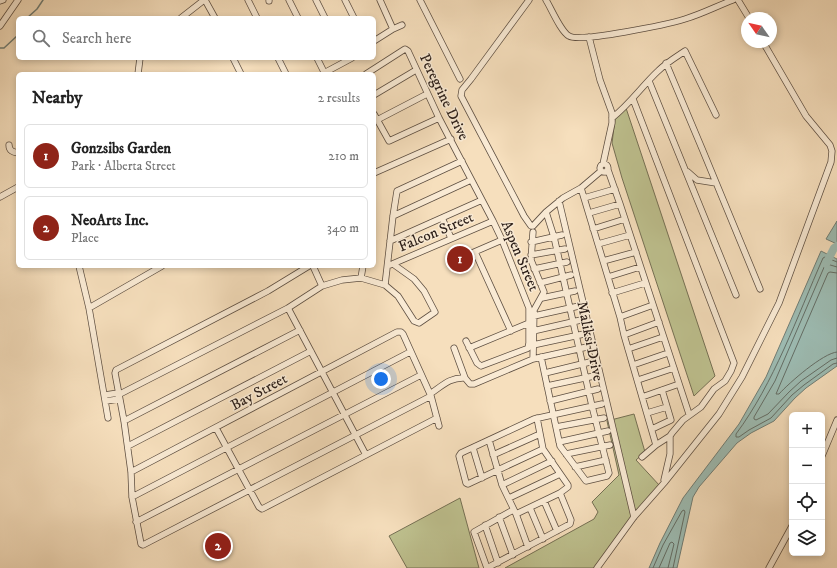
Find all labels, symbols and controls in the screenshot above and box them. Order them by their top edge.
north arrow [741,12,777,48]
search box [16,16,376,60]
icon: search [30,27,52,49]
text: Search here [62,29,131,48]
street label: Peregrine Drive [415,51,473,143]
text: Nearby [32,87,82,109]
text: 2 results [318,90,360,106]
text: Gonzsibs Garden [71,139,171,158]
text: 1 [44,148,48,164]
text: 210 m [328,148,359,164]
text: Park · Alberta Street [71,158,176,174]
street label: Falcon Street [396,208,477,256]
text: NeoArts Inc. [71,211,149,230]
street label: Aspen Street [497,218,543,294]
text: 2 [43,220,49,236]
text: 340 m [327,220,359,236]
text: Place [71,230,99,246]
pin: 1 [447,244,473,274]
street label: Maliksi Drive [572,299,608,383]
street label: Bay Street [227,369,291,415]
your location [371,369,391,389]
map controls [789,412,825,556]
button: + [789,412,825,448]
button: − [789,448,825,484]
button: locate [789,484,825,520]
button: layers [789,520,825,556]
pin: 2 [205,531,231,561]

